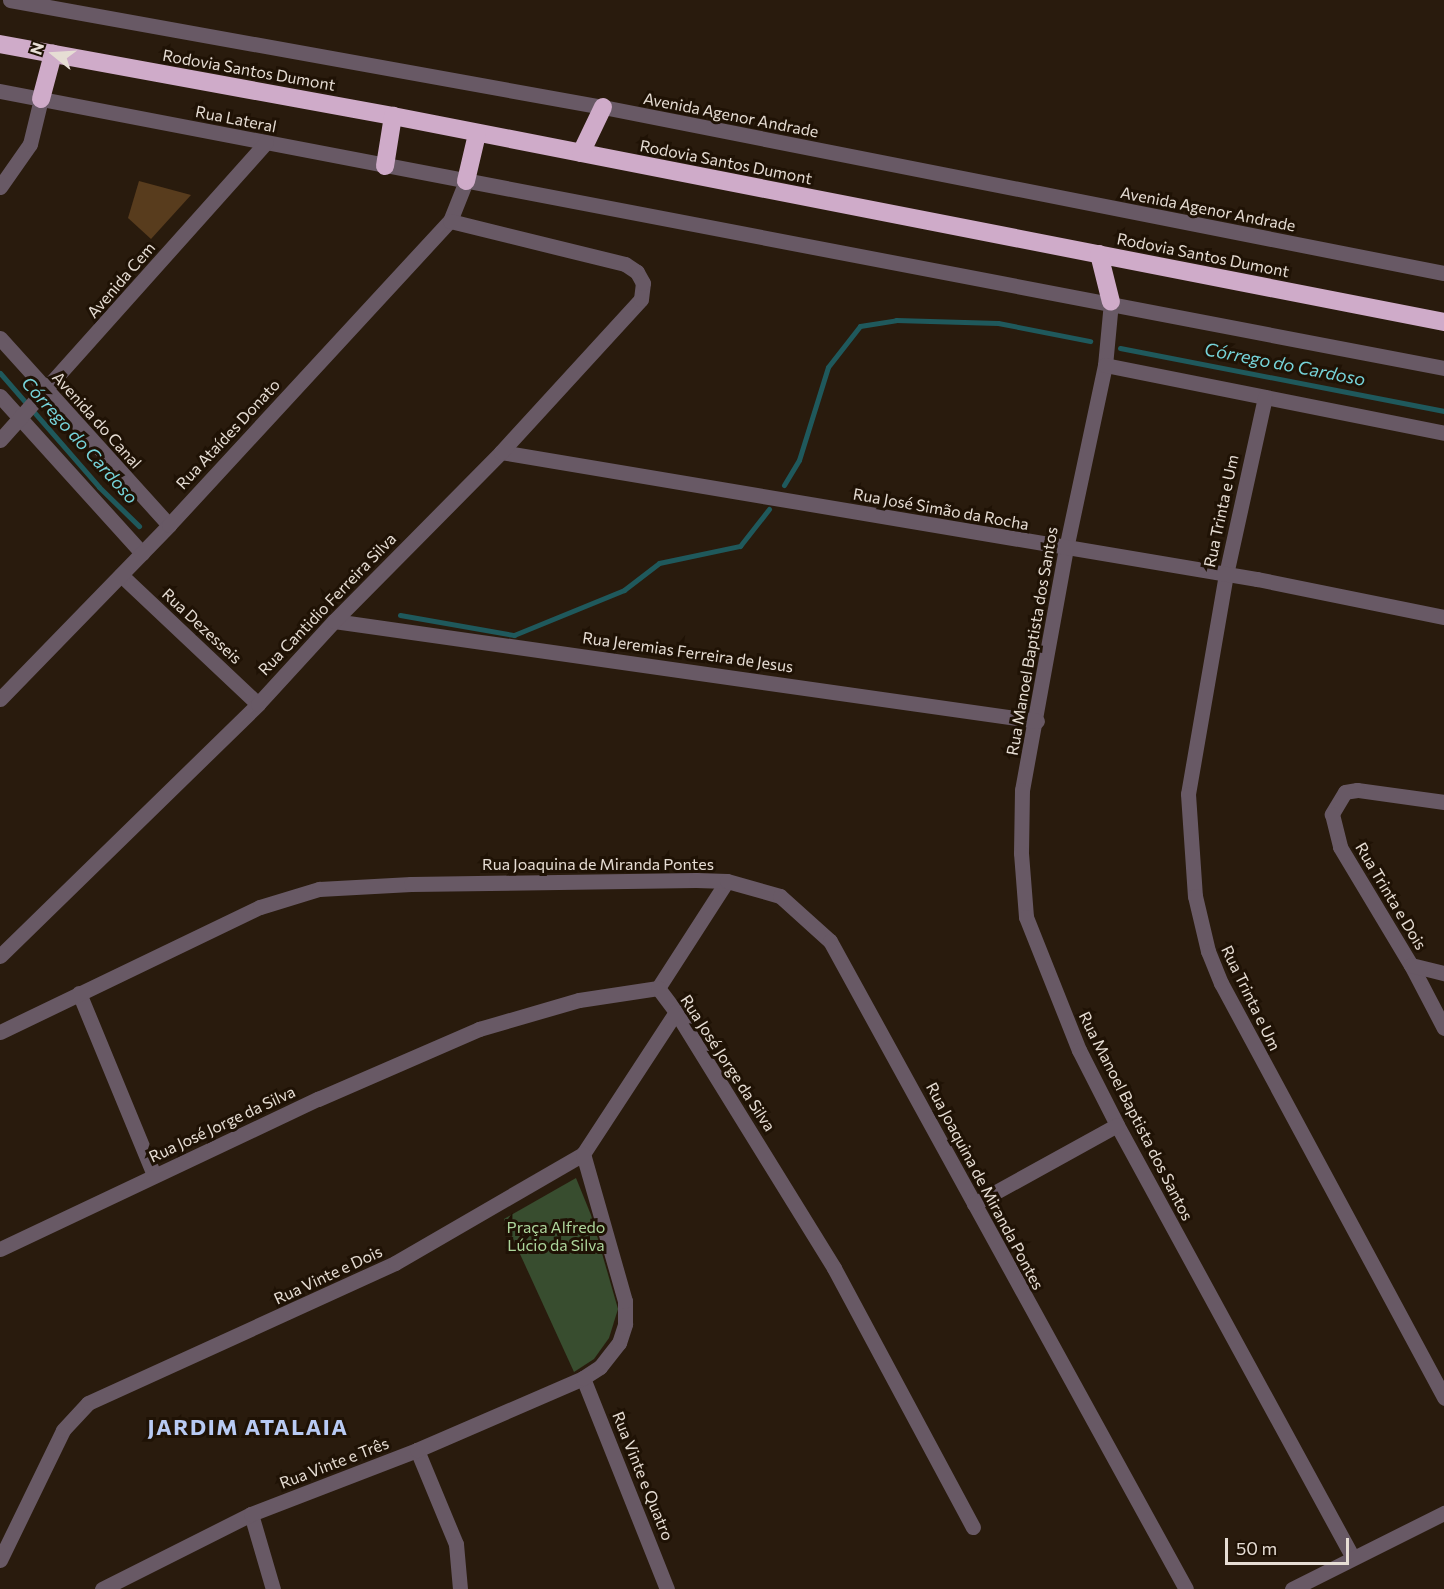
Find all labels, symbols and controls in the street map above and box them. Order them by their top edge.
north arrow [24,24,84,84]
text: N [26,40,47,57]
street label: Rodovia Santos Dumont [161,45,337,95]
street label: Avenida Agenor Andrade [642,89,820,141]
street label: Rua Lateral [194,102,278,136]
street label: Rodovia Santos Dumont [638,136,814,188]
street label: Avenida Agenor Andrade [1119,183,1297,235]
street label: Rodovia Santos Dumont [1115,229,1291,281]
street label: Avenida Cem [83,238,159,322]
water label: Córrego do Cardoso [1203,338,1367,390]
street label: Avenida do Canal [49,368,145,472]
water label: Córrego do Cardoso [17,372,143,508]
street label: Rua Ataídes Donato [172,375,284,493]
street label: Rua Trinta e Um [1200,453,1242,569]
street label: Rua José Simão da Rocha [852,484,1030,534]
street label: Rua Manoel Baptista dos Santos [1002,525,1062,757]
street label: Rua Cantidio Ferreira Silva [254,529,400,679]
street label: Rua Dezesseis [158,584,246,668]
street label: Rua Jeremias Ferreira de Jesus [581,628,795,676]
street label: Rua Trinta e Dois [1351,839,1431,953]
street label: Rua Joaquina de Miranda Pontes [482,854,714,874]
street label: Rua Trinta e Um [1217,942,1285,1054]
street label: Rua José Jorge da Silva [677,991,779,1135]
street label: Rua Manoel Baptista dos Santos [1075,1008,1197,1224]
street label: Rua Joaquina de Miranda Pontes [922,1079,1048,1293]
street label: Rua José Jorge da Silva [146,1082,298,1166]
park label: Praça Alfredo Lúcio da Silva [507,1217,605,1255]
street label: Rua Vinte e Dois [271,1241,385,1309]
street label: Rua Vinte e Quatro [608,1409,678,1543]
district label: JARDIM ATALAIA [148,1414,348,1440]
street label: Rua Vinte e Três [277,1433,391,1493]
scale bar [1228,1526,1352,1564]
text: 50 m [1236,1537,1277,1559]

